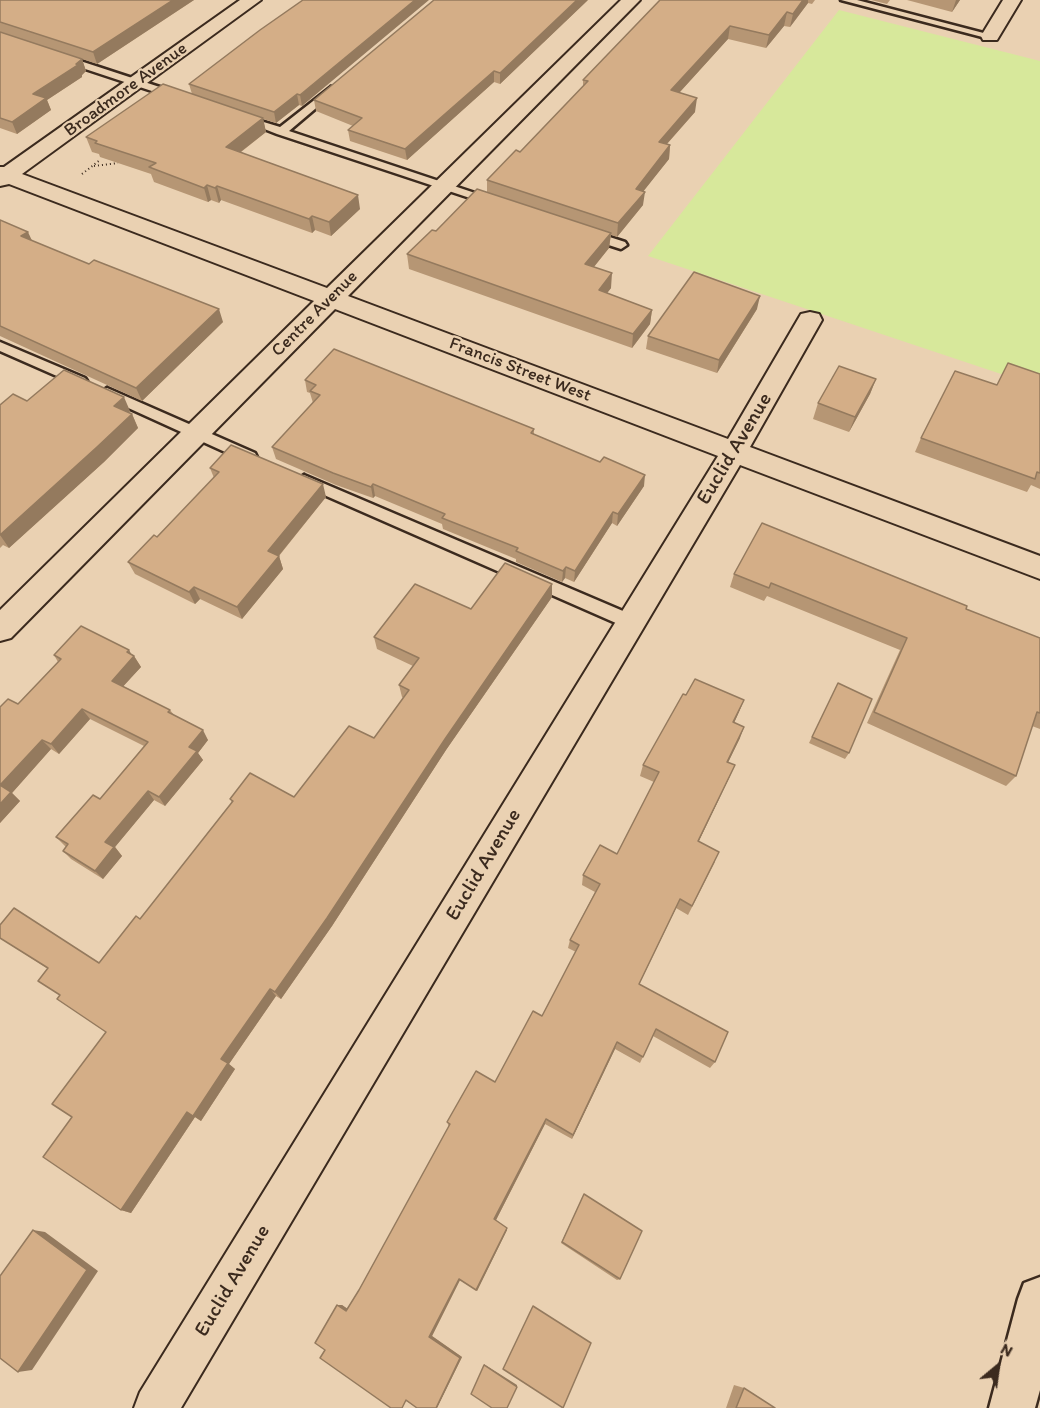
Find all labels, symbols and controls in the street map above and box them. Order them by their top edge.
street label: Broadmore Avenue [60,38,192,142]
street label: Centre Avenue [267,266,363,362]
street label: Francis Street West [446,333,594,407]
street label: Euclid Avenue [692,388,778,510]
street label: Euclid Avenue [441,804,527,926]
street label: Euclid Avenue [190,1220,276,1342]
north arrow [968,1336,1028,1396]
text: N [998,1339,1016,1361]

